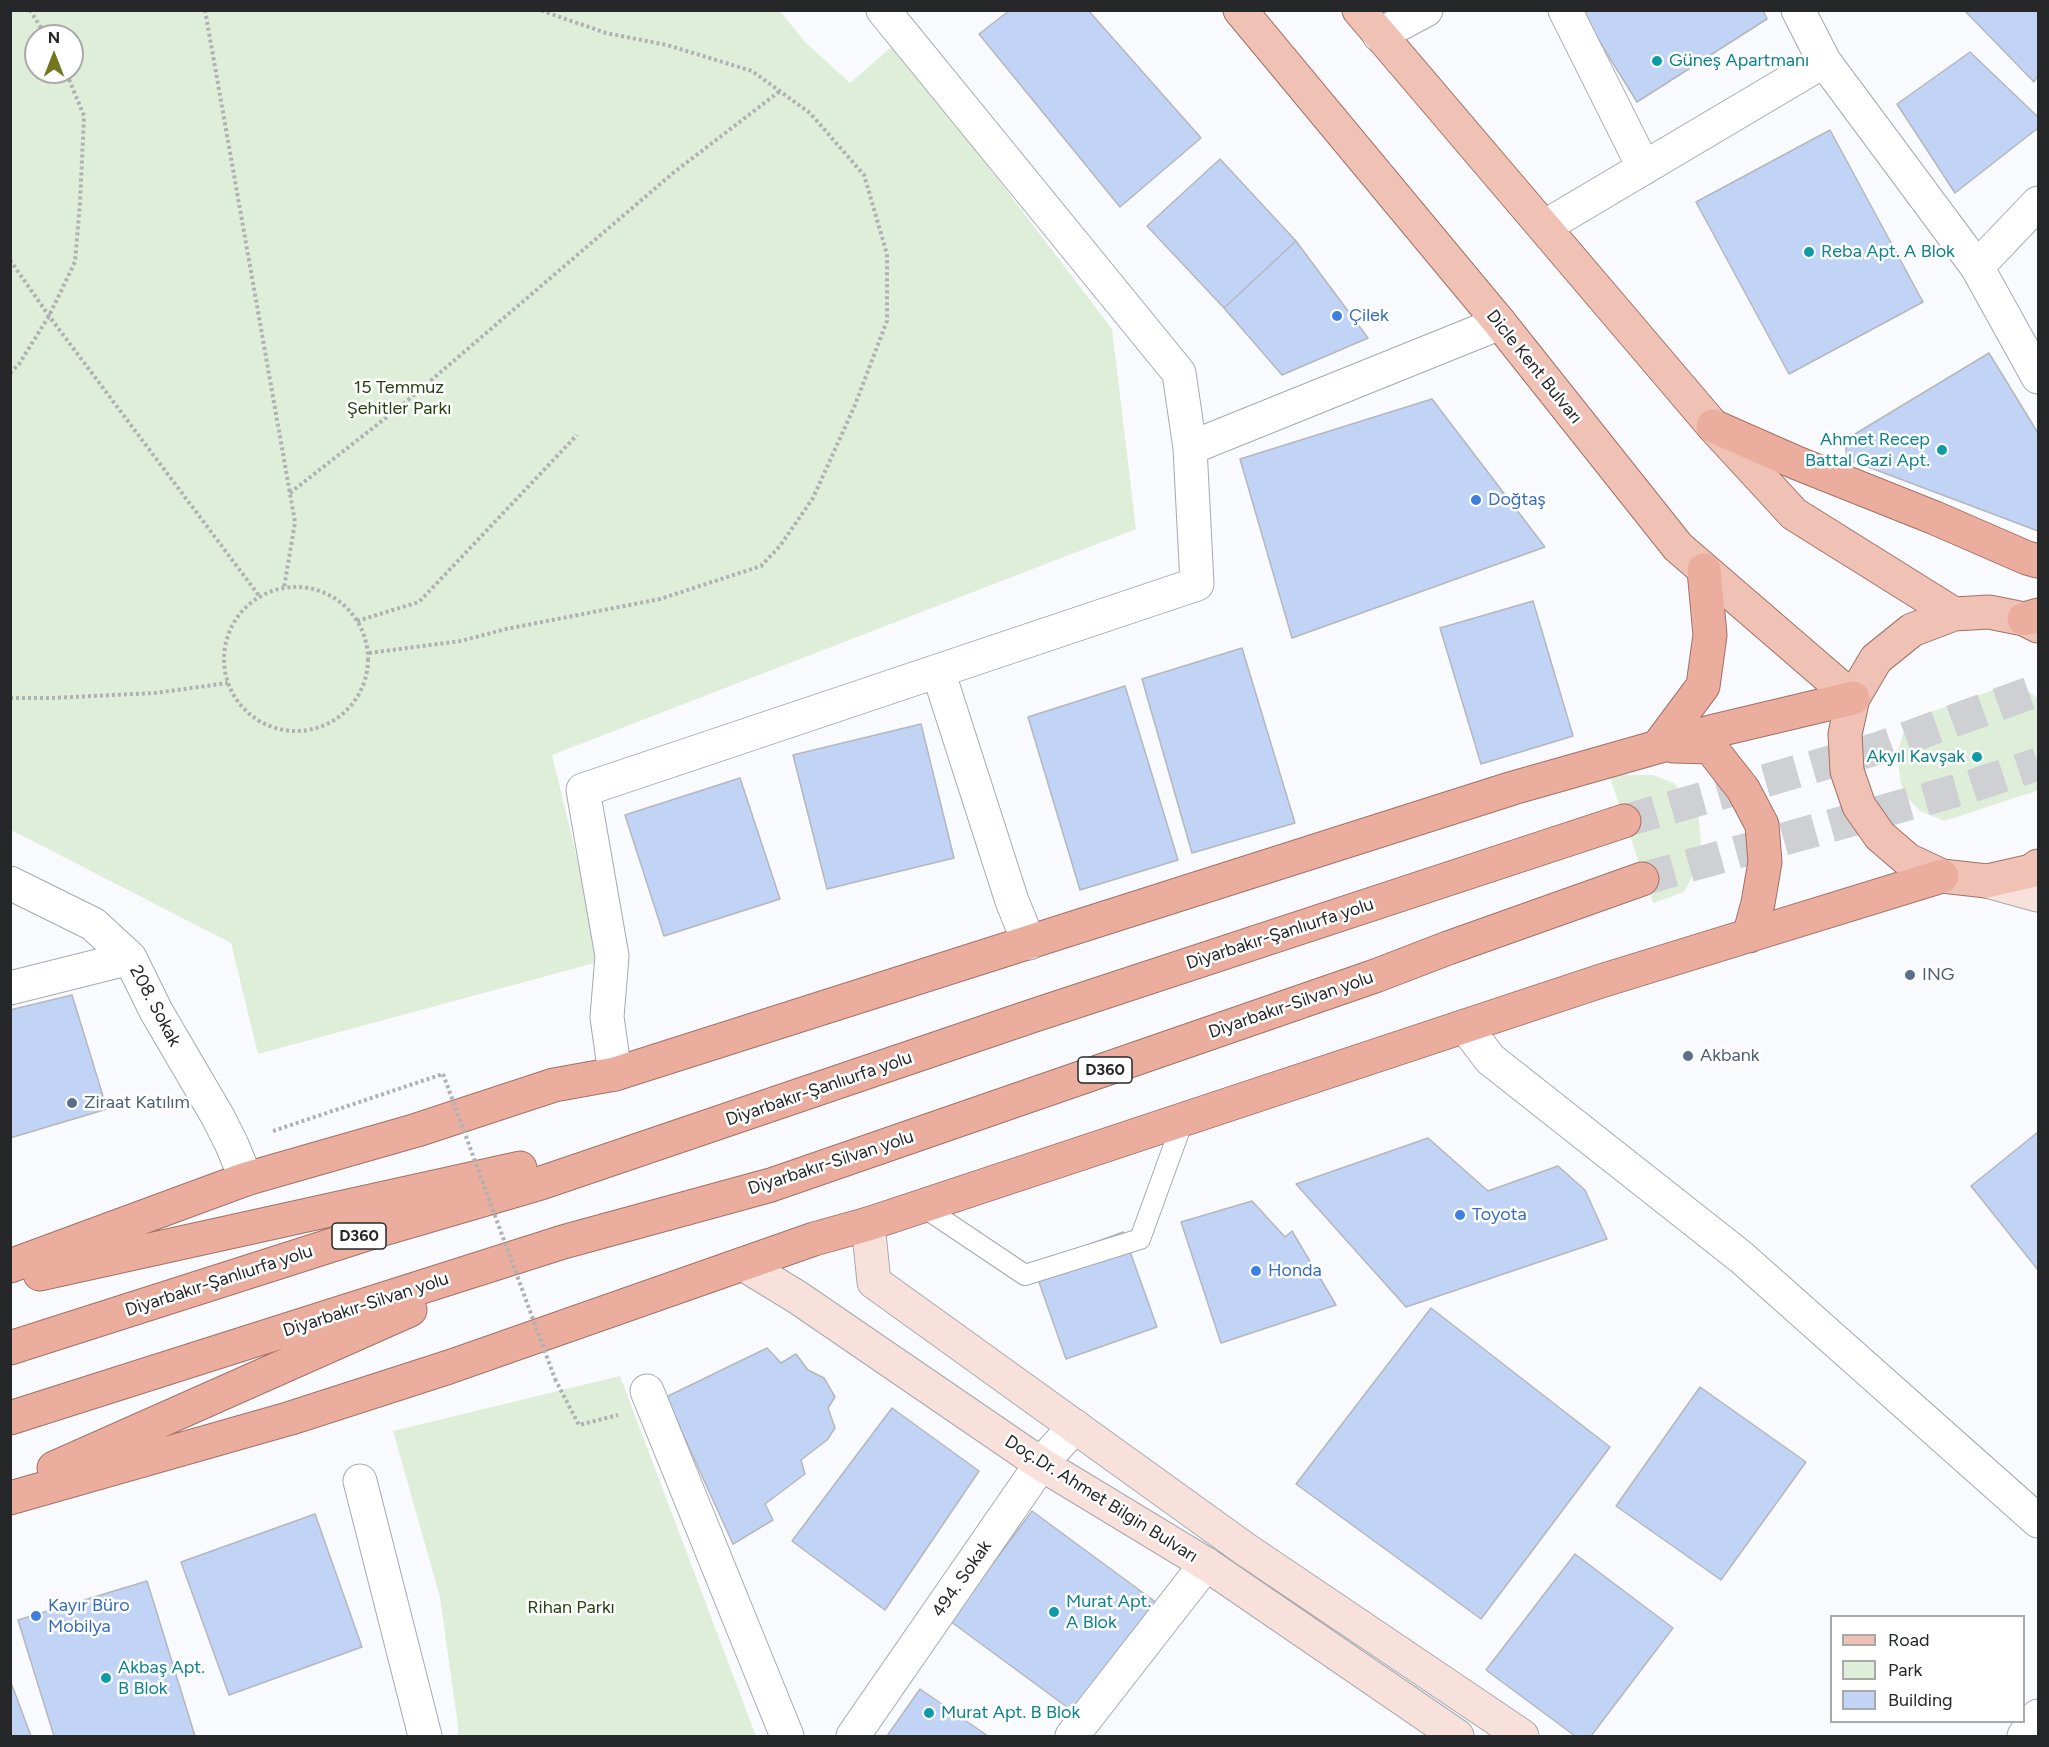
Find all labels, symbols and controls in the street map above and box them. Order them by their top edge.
north arrow [24,24,84,84]
text: N [48,28,60,47]
place label: Güneş Apartmanı [1669,50,1809,72]
marker: Güneş Apartmanı [1650,54,1664,68]
place label: Reba Apt. A Blok [1821,241,1955,263]
marker: Reba Apt. A Blok [1802,245,1816,259]
place label: Çilek [1349,305,1389,327]
street label: Dicle Kent Bulvarı [1482,306,1586,428]
marker: Çilek [1330,309,1344,323]
park label: 15 Temmuz Şehitler Parkı [347,377,451,420]
place label: Ahmet Recep Battal Gazi Apt. [1805,429,1930,472]
marker: Ahmet Recep Battal Gazi Apt. [1935,443,1949,457]
place label: Doğtaş [1488,489,1546,511]
marker: Doğtaş [1469,493,1483,507]
place label: Akyıl Kavşak [1866,746,1965,768]
marker: Akyıl Kavşak [1970,750,1984,764]
street label: Diyarbakır-Şanlıurfa yolu [1184,893,1376,975]
street label: 208. Sokak [125,962,185,1050]
place label: ING [1922,964,1954,986]
street label: Diyarbakır-Silvan yolu [1206,967,1376,1043]
marker: ING [1903,968,1917,982]
place label: Akbank [1700,1045,1759,1067]
street label: Diyarbakır-Şanlıurfa yolu [723,1047,915,1131]
marker: Akbank [1681,1049,1695,1063]
road number: D360 [1078,1057,1132,1083]
place label: Ziraat Katılım [84,1092,190,1114]
marker: Ziraat Katılım [65,1096,79,1110]
street label: Diyarbakır-Silvan yolu [745,1126,917,1200]
place label: Toyota [1472,1204,1527,1226]
marker: Toyota [1453,1208,1467,1222]
road number: D360 [332,1223,386,1249]
street label: Diyarbakır-Şanlıurfa yolu [123,1240,315,1322]
place label: Honda [1268,1260,1322,1282]
marker: Honda [1249,1264,1263,1278]
street label: Diyarbakır-Silvan yolu [280,1268,452,1342]
street label: Doç.Dr. Ahmet Bilgin Bulvarı [1000,1431,1202,1567]
street label: 494. Sokak [928,1536,996,1622]
place label: Murat Apt. A Blok [1066,1591,1151,1634]
place label: Kayır Büro Mobilya [48,1595,130,1638]
park label: Rihan Parkı [527,1597,615,1619]
marker: Murat Apt. A Blok [1047,1605,1061,1619]
marker: Kayır Büro Mobilya [29,1609,43,1623]
legend [1830,1615,2025,1723]
text: Road [1888,1629,1929,1651]
place label: Akbaş Apt. B Blok [118,1657,205,1700]
text: Park [1888,1659,1922,1681]
marker: Akbaş Apt. B Blok [99,1671,113,1685]
text: Building [1888,1689,1953,1711]
place label: Murat Apt. B Blok [941,1702,1080,1724]
marker: Murat Apt. B Blok [922,1706,936,1720]

